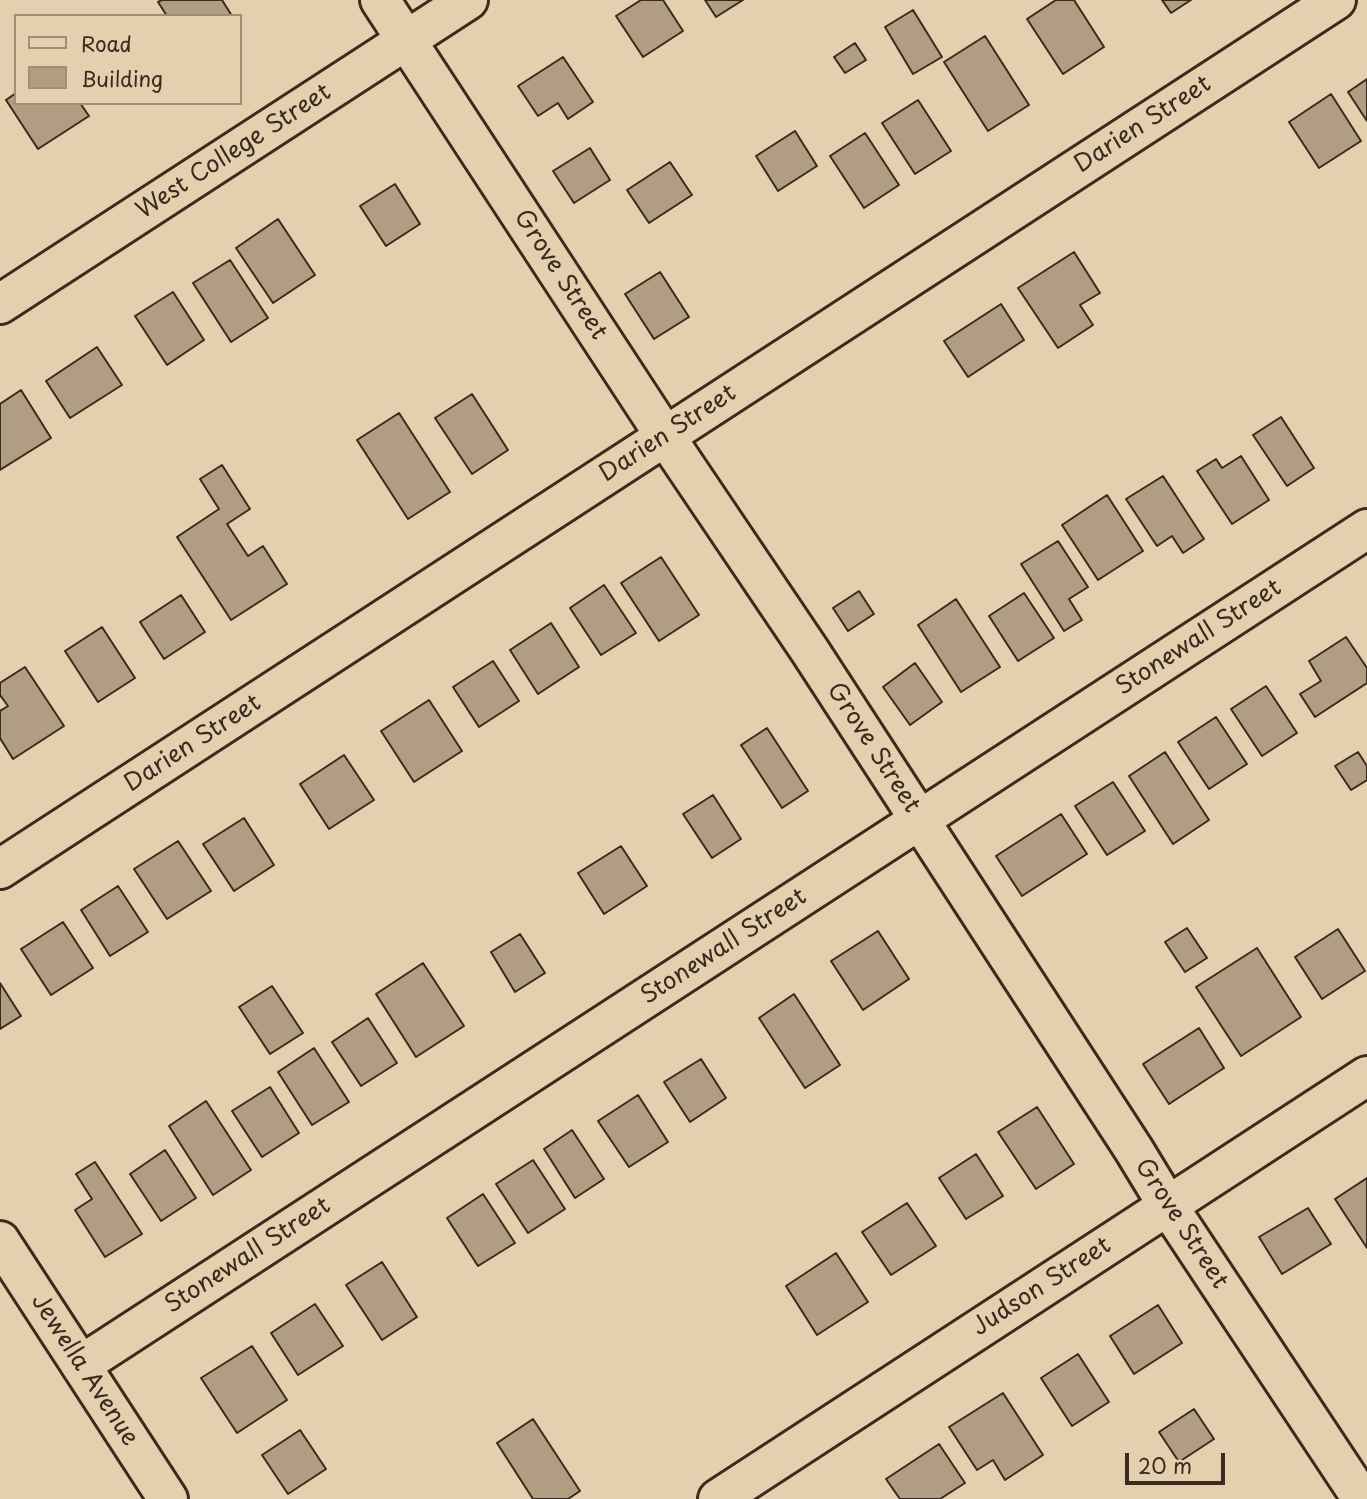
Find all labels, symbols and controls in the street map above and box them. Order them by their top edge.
legend [14,14,242,105]
text: Road [81,27,132,59]
text: Building [81,62,163,94]
street label: Darien Street [1069,70,1217,180]
street label: West College Street [131,78,337,226]
street label: Grove Street [507,205,613,345]
street label: Darien Street [594,379,742,489]
street label: Stonewall Street [1111,574,1287,702]
street label: Grove Street [820,678,926,818]
street label: Darien Street [119,689,267,799]
street label: Stonewall Street [636,883,812,1011]
street label: Grove Street [1128,1154,1234,1294]
street label: Stonewall Street [160,1192,336,1320]
street label: Judson Street [967,1231,1117,1343]
street label: Jewella Avenue [24,1288,144,1452]
scale bar [1129,1440,1229,1484]
text: 20 m [1138,1449,1192,1481]

